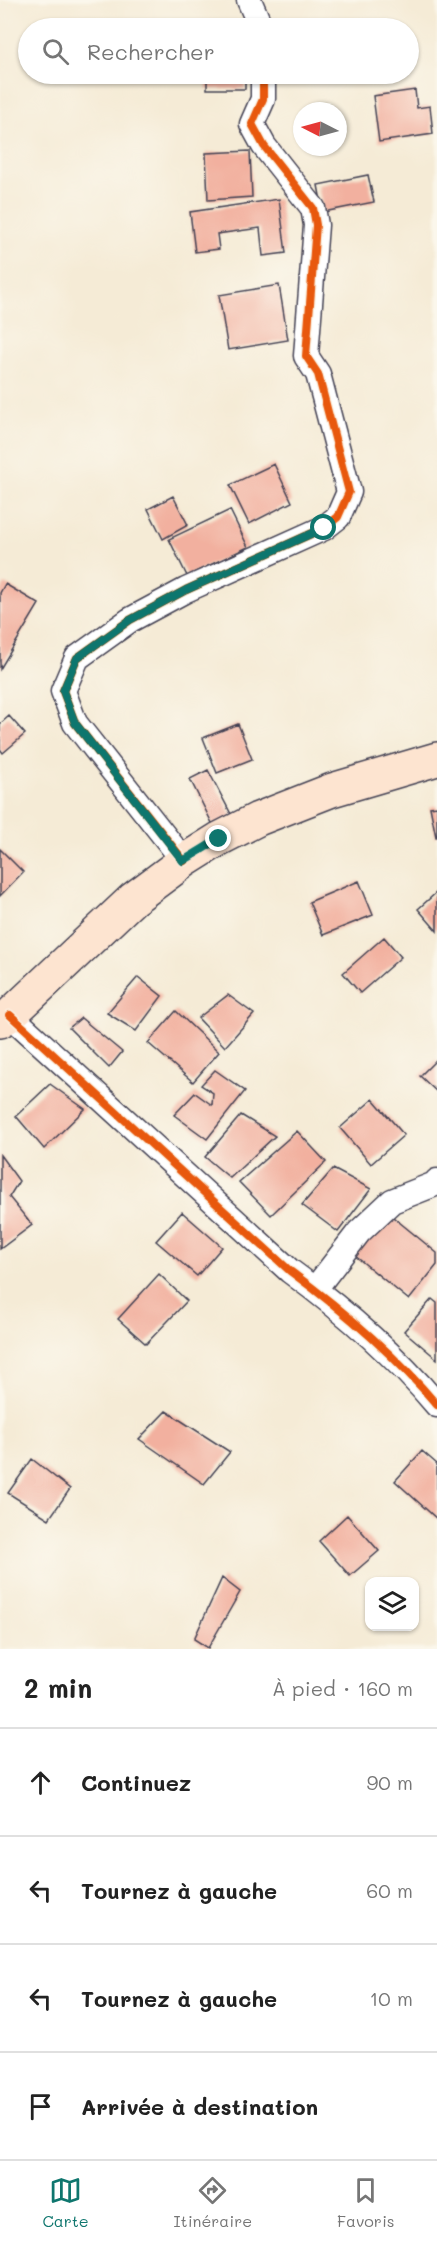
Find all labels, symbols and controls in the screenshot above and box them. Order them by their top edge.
search box [18,18,419,84]
icon: search [39,35,72,68]
text: Rechercher [87,37,215,66]
north arrow [293,102,347,156]
route start [310,514,336,540]
route end [205,825,231,851]
map controls [365,1577,419,1631]
button: layers [365,1577,419,1631]
text: 2 min [24,1671,92,1705]
text: À pied · 160 m [272,1675,413,1701]
icon: ahead [24,1766,57,1799]
text: Continuez [81,1768,191,1797]
text: 90 m [367,1769,413,1795]
icon: left [24,1874,57,1907]
text: Tournez à gauche [81,1876,277,1905]
text: 60 m [366,1877,413,1903]
icon: left [24,1982,57,2015]
text: Tournez à gauche [81,1984,277,2013]
text: 10 m [369,1985,413,2011]
icon: arrive [24,2090,57,2123]
text: Arrivée à destination [81,2092,318,2121]
tab: Carte [42,2174,89,2231]
tab: Itinéraire [174,2174,252,2231]
tab: Favoris [337,2174,395,2231]

